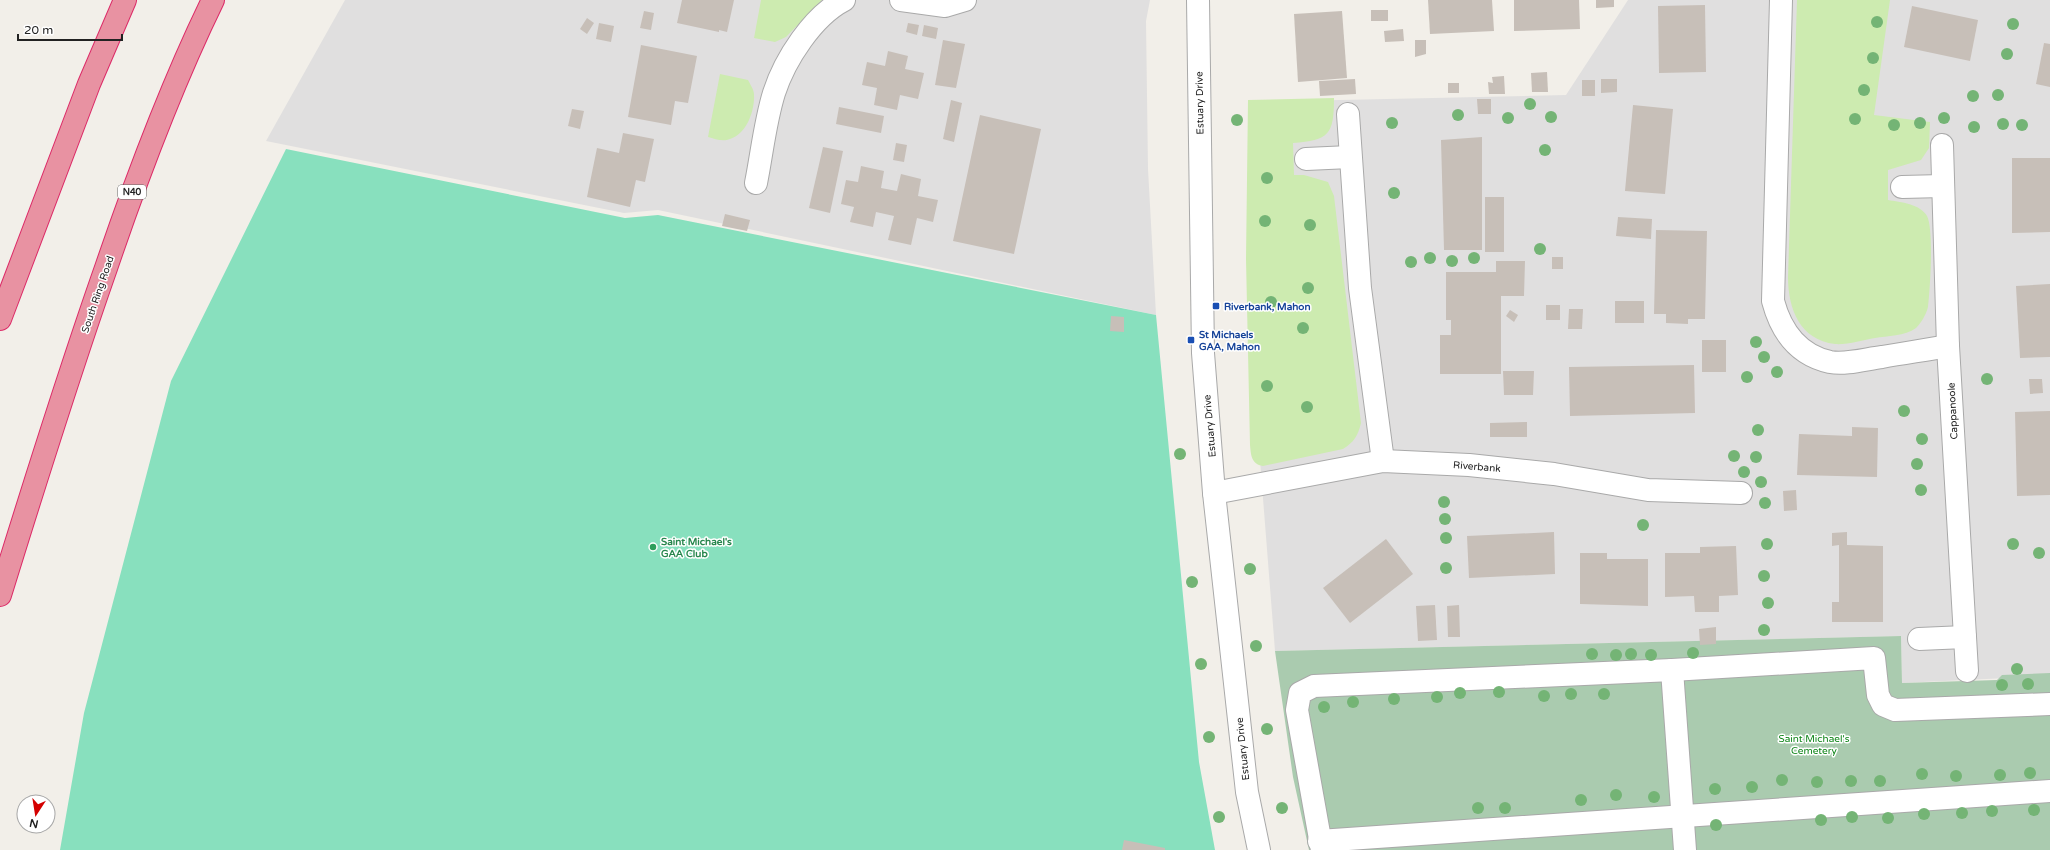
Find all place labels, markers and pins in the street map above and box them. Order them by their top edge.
marker: Riverbank, Mahon [1211,301,1221,311]
place label: Riverbank, Mahon [1224,301,1311,313]
place label: St Michaels GAA, Mahon [1199,329,1260,353]
marker: St Michaels GAA, Mahon [1186,335,1196,345]
place label: Saint Michael's GAA Club [661,536,732,560]
marker: Saint Michael's GAA Club [648,542,658,552]

